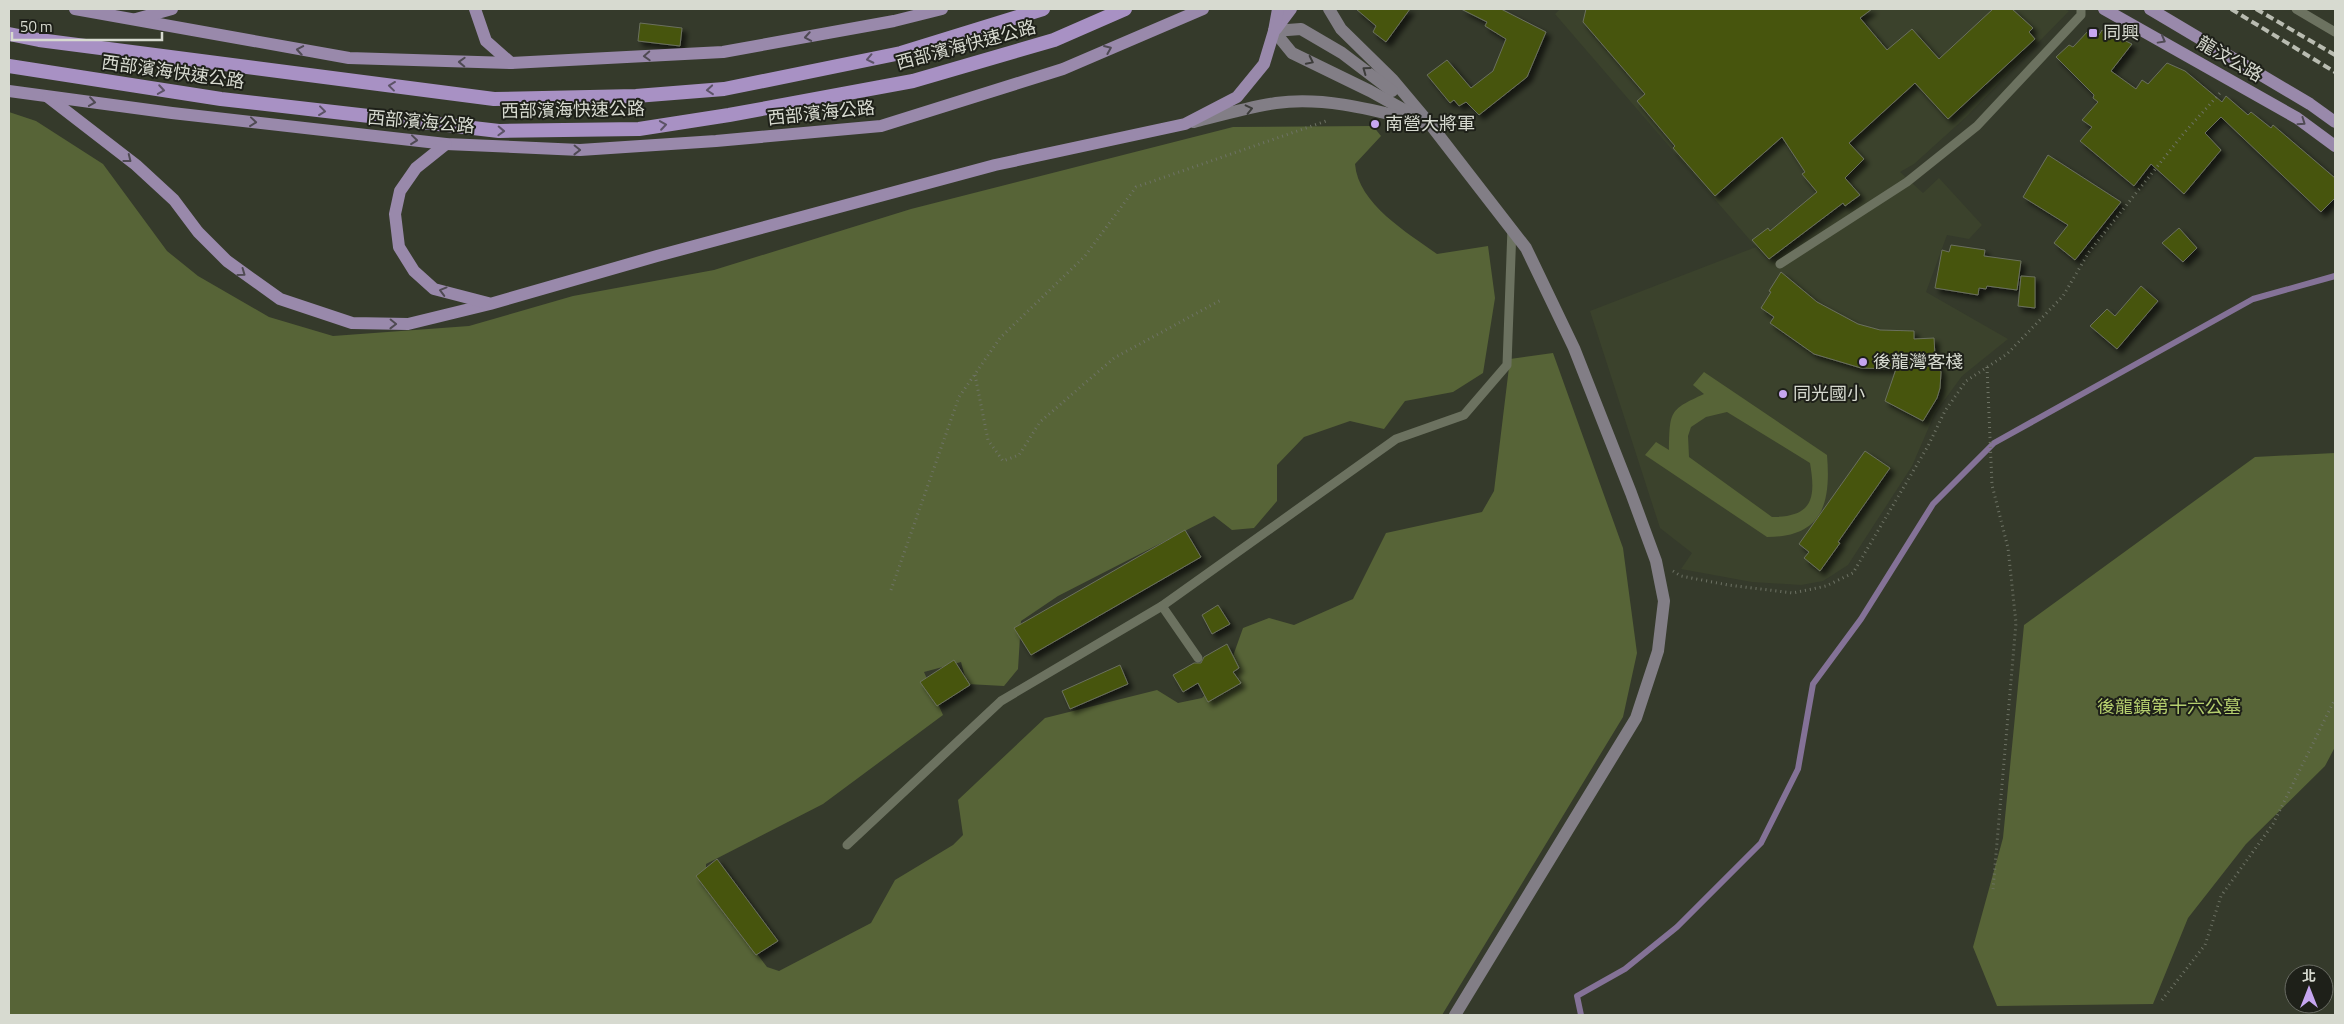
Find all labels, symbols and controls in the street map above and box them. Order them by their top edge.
scale bar [12,10,162,42]
street label: 西部濱海快速公路 [893,13,1039,76]
text: 50 m [20,15,53,38]
place label: 同興 [2103,19,2139,46]
marker: 同興 [2087,27,2099,39]
street label: 龍汶公路 [2192,29,2268,88]
one-way arrow [804,31,813,41]
one-way arrow [2157,34,2166,44]
one-way arrow [296,45,305,55]
one-way arrow [1103,45,1112,56]
street label: 西部濱海快速公路 [100,48,246,95]
one-way arrow [643,51,651,62]
one-way arrow [865,54,874,64]
one-way arrow [1305,55,1314,66]
one-way arrow [458,56,466,67]
one-way arrow [1362,67,1372,76]
one-way arrow [387,81,396,91]
one-way arrow [156,84,165,94]
one-way arrow [706,85,714,96]
street label: 西部濱海公路 [766,93,876,132]
street label: 西部濱海快速公路 [501,95,645,124]
one-way arrow [87,97,96,107]
street label: 西部濱海公路 [366,103,476,140]
one-way arrow [1245,104,1254,115]
one-way arrow [318,105,326,116]
place label: 南營大將軍 [1385,110,1475,137]
one-way arrow [2297,116,2306,125]
one-way arrow [249,117,257,128]
marker: 南營大將軍 [1369,118,1381,130]
one-way arrow [659,120,667,131]
one-way arrow [497,126,505,136]
one-way arrow [411,134,419,145]
one-way arrow [573,144,581,155]
one-way arrow [122,153,131,161]
one-way arrow [237,267,246,276]
one-way arrow [439,286,447,297]
one-way arrow [390,319,397,329]
place label: 後龍灣客棧 [1873,348,1963,375]
marker: 後龍灣客棧 [1857,356,1869,368]
place label: 同光國小 [1793,380,1865,407]
marker: 同光國小 [1777,388,1789,400]
park label: 後龍鎮第十六公墓 [2097,693,2241,720]
north arrow [2284,964,2334,1014]
text: 北 [2302,965,2316,986]

